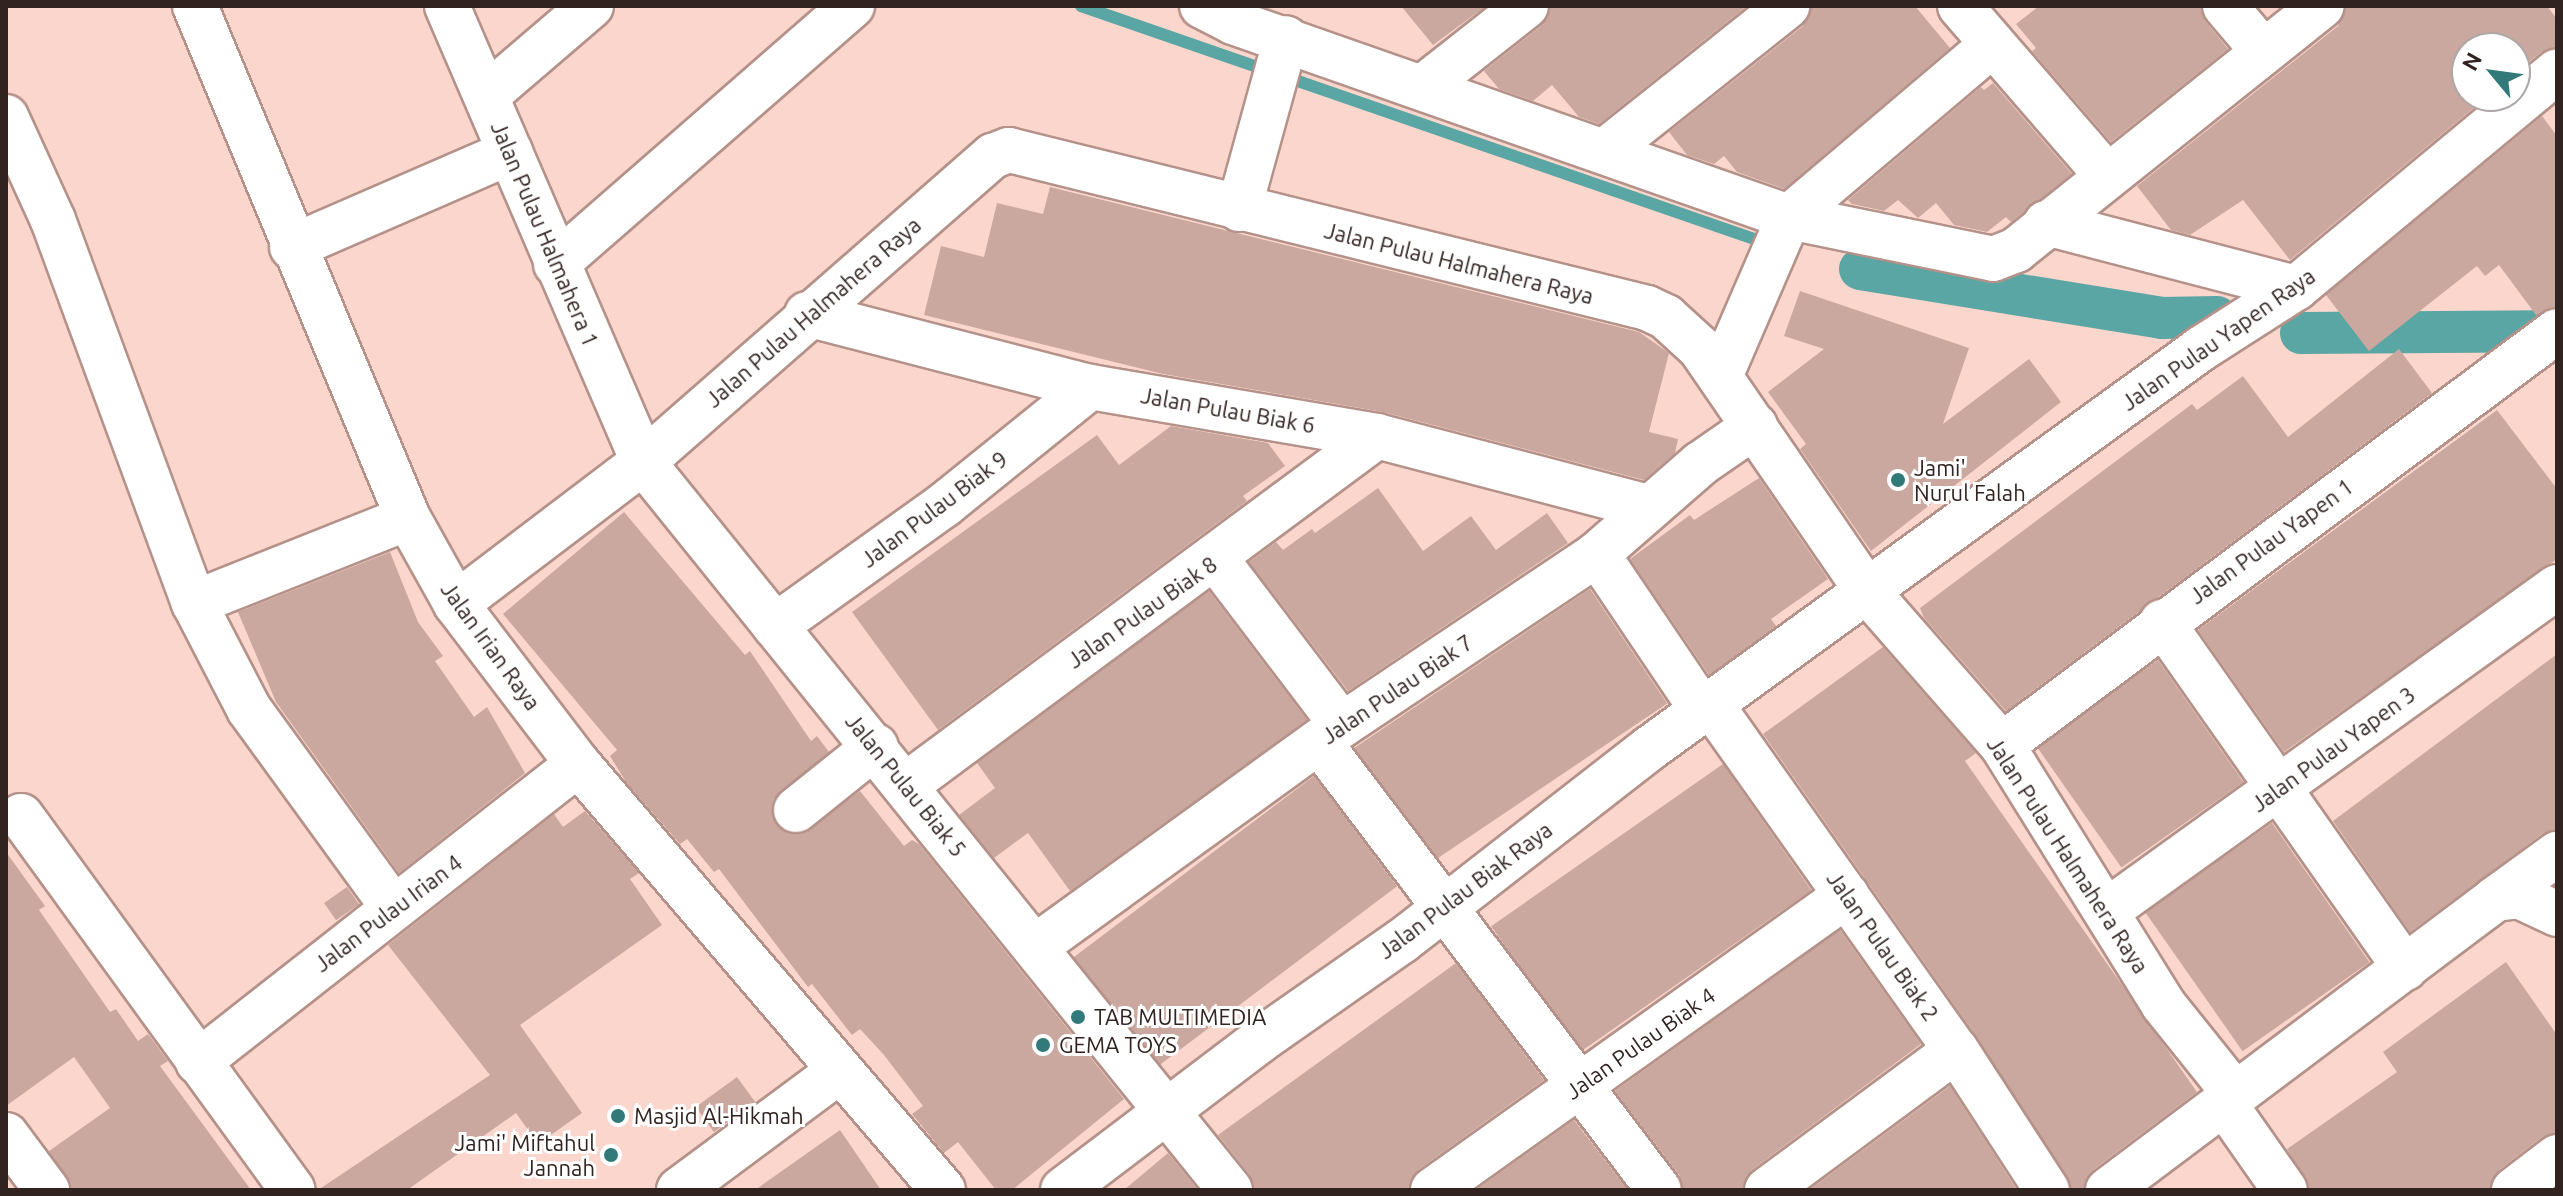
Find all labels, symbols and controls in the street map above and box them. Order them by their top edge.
north arrow [2451,32,2531,112]
text: N [2456,48,2486,74]
street label: Jalan Pulau Halmahera 1 [486,118,604,350]
street label: Jalan Pulau Halmahera Raya [700,211,926,413]
street label: Jalan Pulau Halmahera Raya [1322,217,1596,309]
street label: Jalan Pulau Yapen Raya [2116,262,2320,416]
street label: Jalan Pulau Biak 6 [1139,382,1317,438]
street label: Jalan Pulau Biak 9 [856,445,1012,573]
place label: Jami' Nurul Falah [1914,454,2026,506]
marker: Jami' Nurul Falah [1889,471,1907,489]
street label: Jalan Pulau Yapen 1 [2184,473,2358,609]
street label: Jalan Pulau Biak 8 [1062,551,1222,673]
street label: Jalan Irian Raya [436,577,546,715]
street label: Jalan Pulau Biak 7 [1316,629,1478,749]
street label: Jalan Pulau Yapen 3 [2246,681,2420,817]
street label: Jalan Pulau Biak 5 [840,708,972,862]
street label: Jalan Pulau Halmahera Raya [1982,732,2154,978]
street label: Jalan Pulau Biak Raya [1373,816,1557,964]
street label: Jalan Pulau Irian 4 [309,849,467,977]
street label: Jalan Pulau Biak 2 [1822,866,1944,1026]
street label: Jalan Pulau Biak 4 [1560,982,1720,1104]
place label: TAB MULTIMEDIA [1094,1004,1266,1030]
marker: TAB MULTIMEDIA [1069,1008,1087,1026]
place label: GEMA TOYS [1059,1032,1177,1058]
marker: GEMA TOYS [1034,1036,1052,1054]
place label: Masjid Al-Hikmah [634,1103,804,1129]
marker: Masjid Al-Hikmah [609,1107,627,1125]
place label: Jami' Miftahul Jannah [455,1129,595,1180]
marker: Jami' Miftahul Jannah [602,1146,620,1164]

